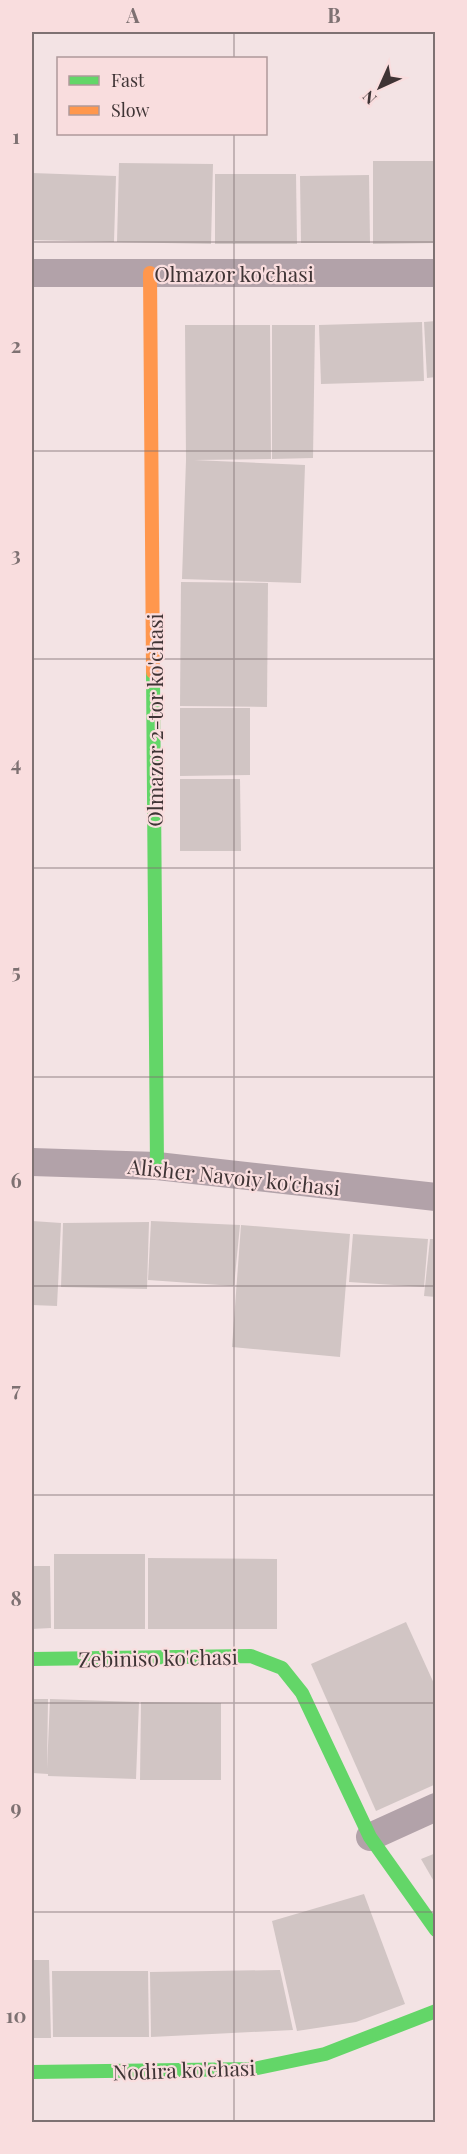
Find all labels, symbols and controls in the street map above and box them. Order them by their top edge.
text: A [125,1,140,28]
text: B [327,1,341,28]
legend [57,57,267,135]
north arrow [350,57,410,117]
text: Fast [111,68,145,92]
text: N [357,86,381,109]
text: Slow [111,98,149,122]
text: 1 [12,122,20,149]
street label: Olmazor ko'chasi [154,259,314,287]
text: 2 [11,331,21,358]
text: 3 [11,540,21,567]
street label: Olmazor 2-tor ko'chasi [140,613,168,827]
text: 4 [11,749,21,776]
text: 5 [11,957,21,984]
street label: Alisher Navoiy ko'chasi [125,1151,342,1201]
text: 6 [10,1166,22,1193]
text: 7 [11,1375,21,1402]
text: 8 [10,1584,22,1611]
street label: Zebiniso ko'chasi [78,1642,238,1672]
text: 9 [10,1793,22,1820]
text: 10 [6,2001,26,2028]
street label: Nodira ko'chasi [112,2053,256,2085]

